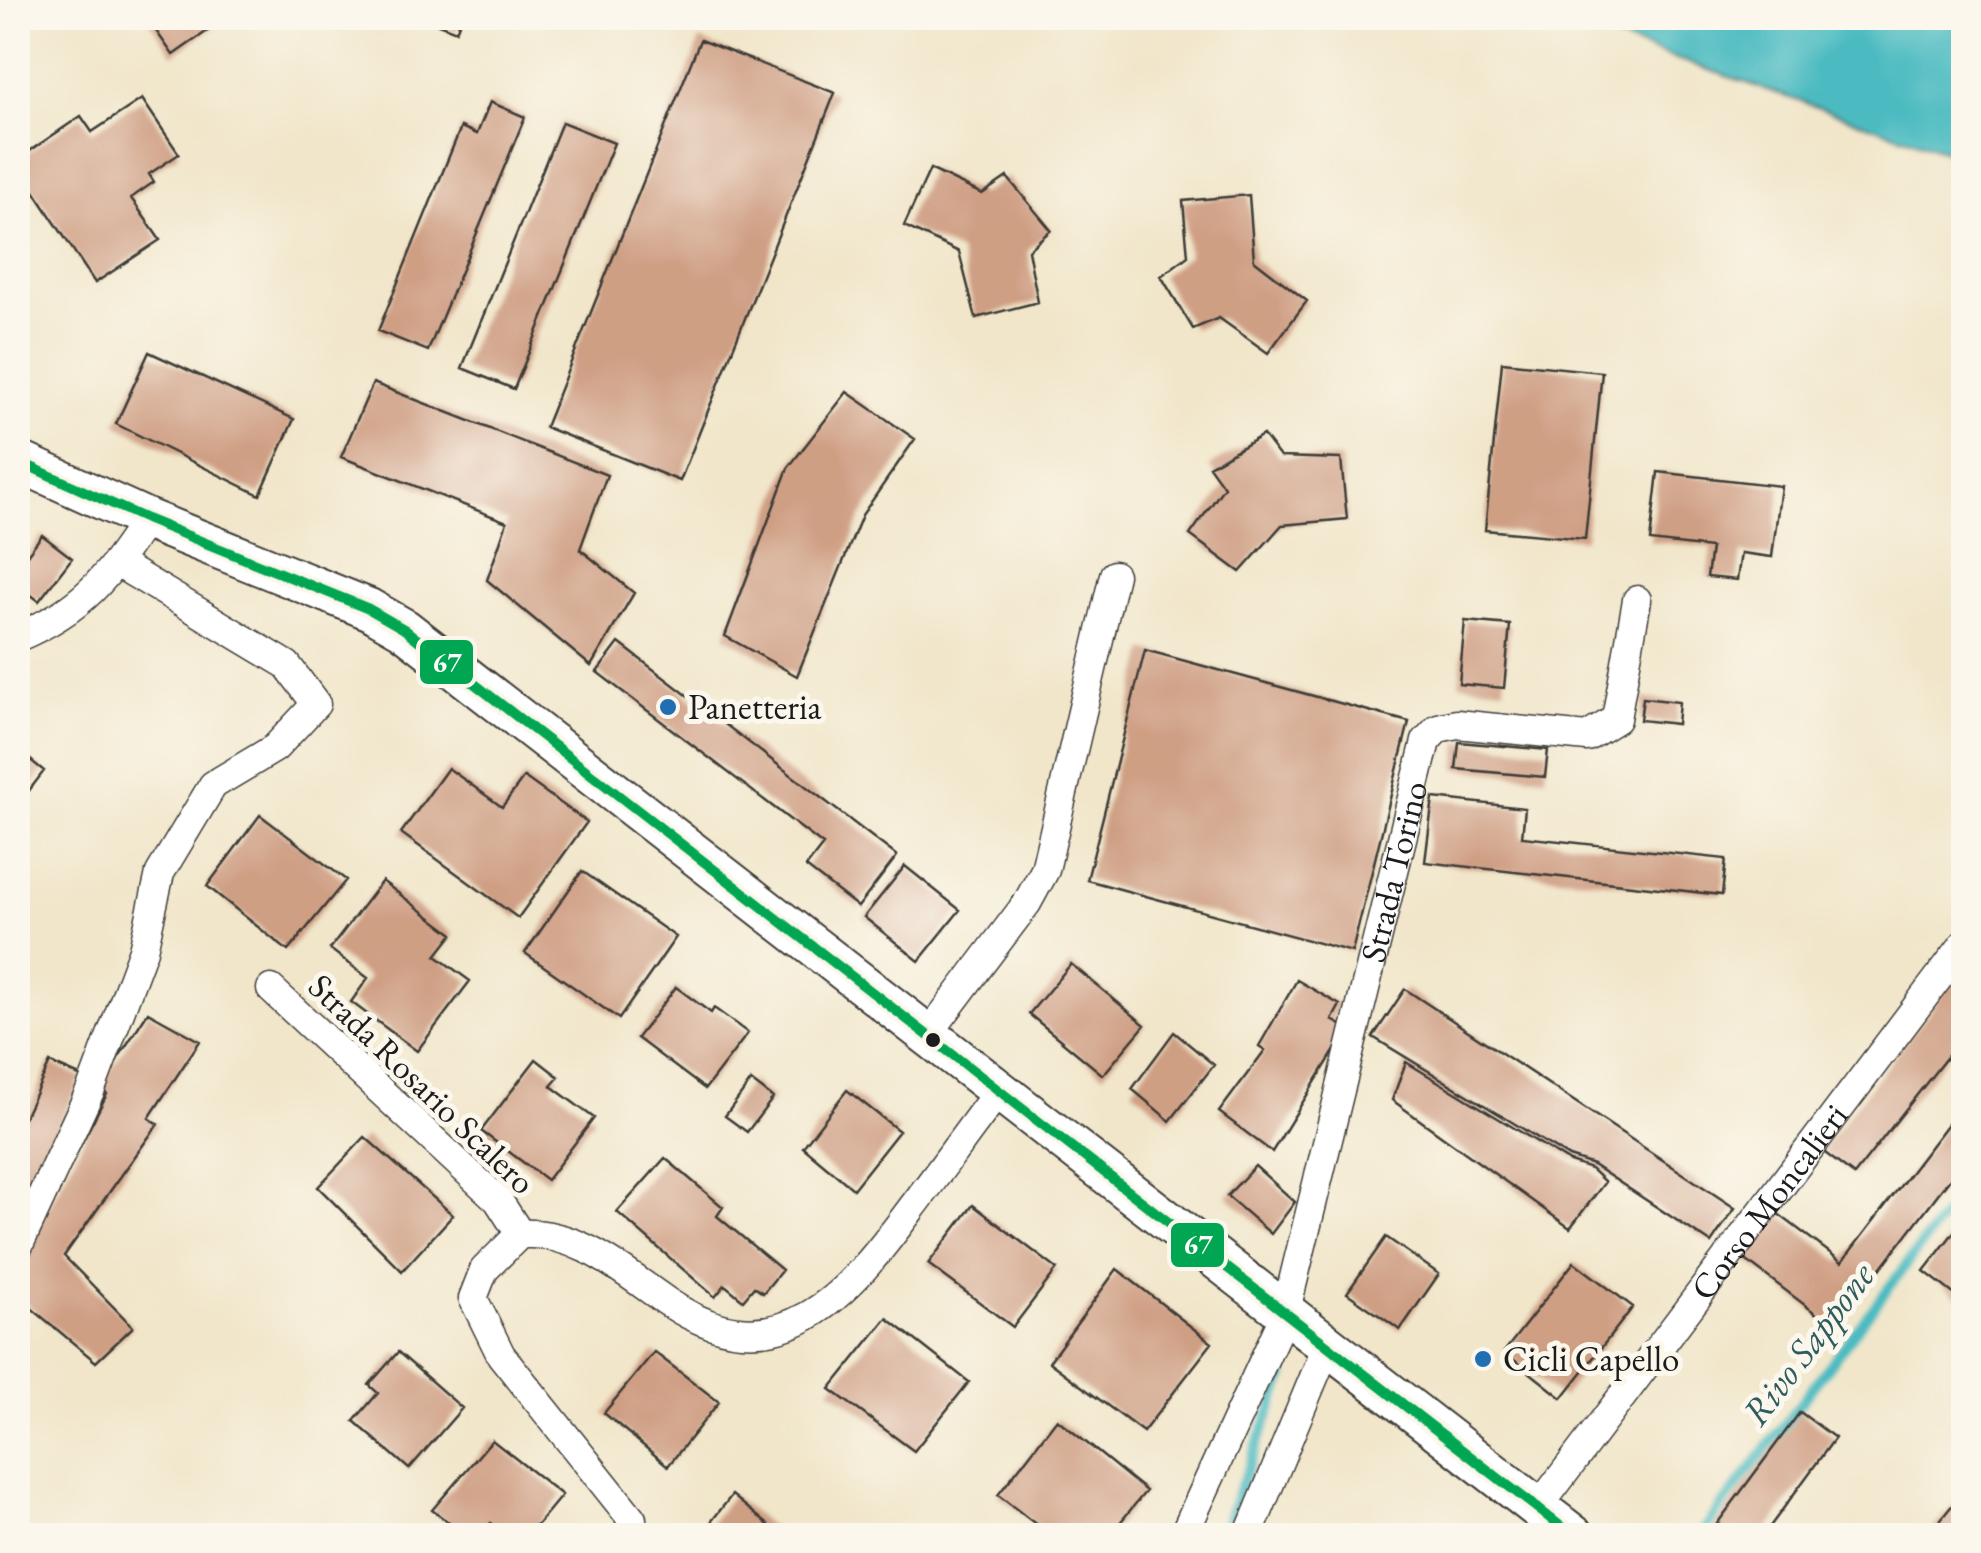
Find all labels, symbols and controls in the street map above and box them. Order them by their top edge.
line badge: 67 [418,638,475,686]
text: 67 [432,644,462,680]
place label: Panetteria [688,684,822,729]
marker: Panetteria [657,696,679,718]
street label: Strada Torino [1349,776,1437,967]
street label: Strada Rosario Scalero [299,964,545,1204]
unlabelled marker [923,1030,943,1050]
street label: Corso Moncalieri [1680,1094,1857,1309]
line badge: 67 [1169,1221,1226,1269]
text: 67 [1183,1226,1213,1262]
water label: Rivo Sappone [1730,1252,1885,1435]
place label: Cicli Capello [1503,1336,1679,1381]
marker: Cicli Capello [1472,1348,1494,1370]

